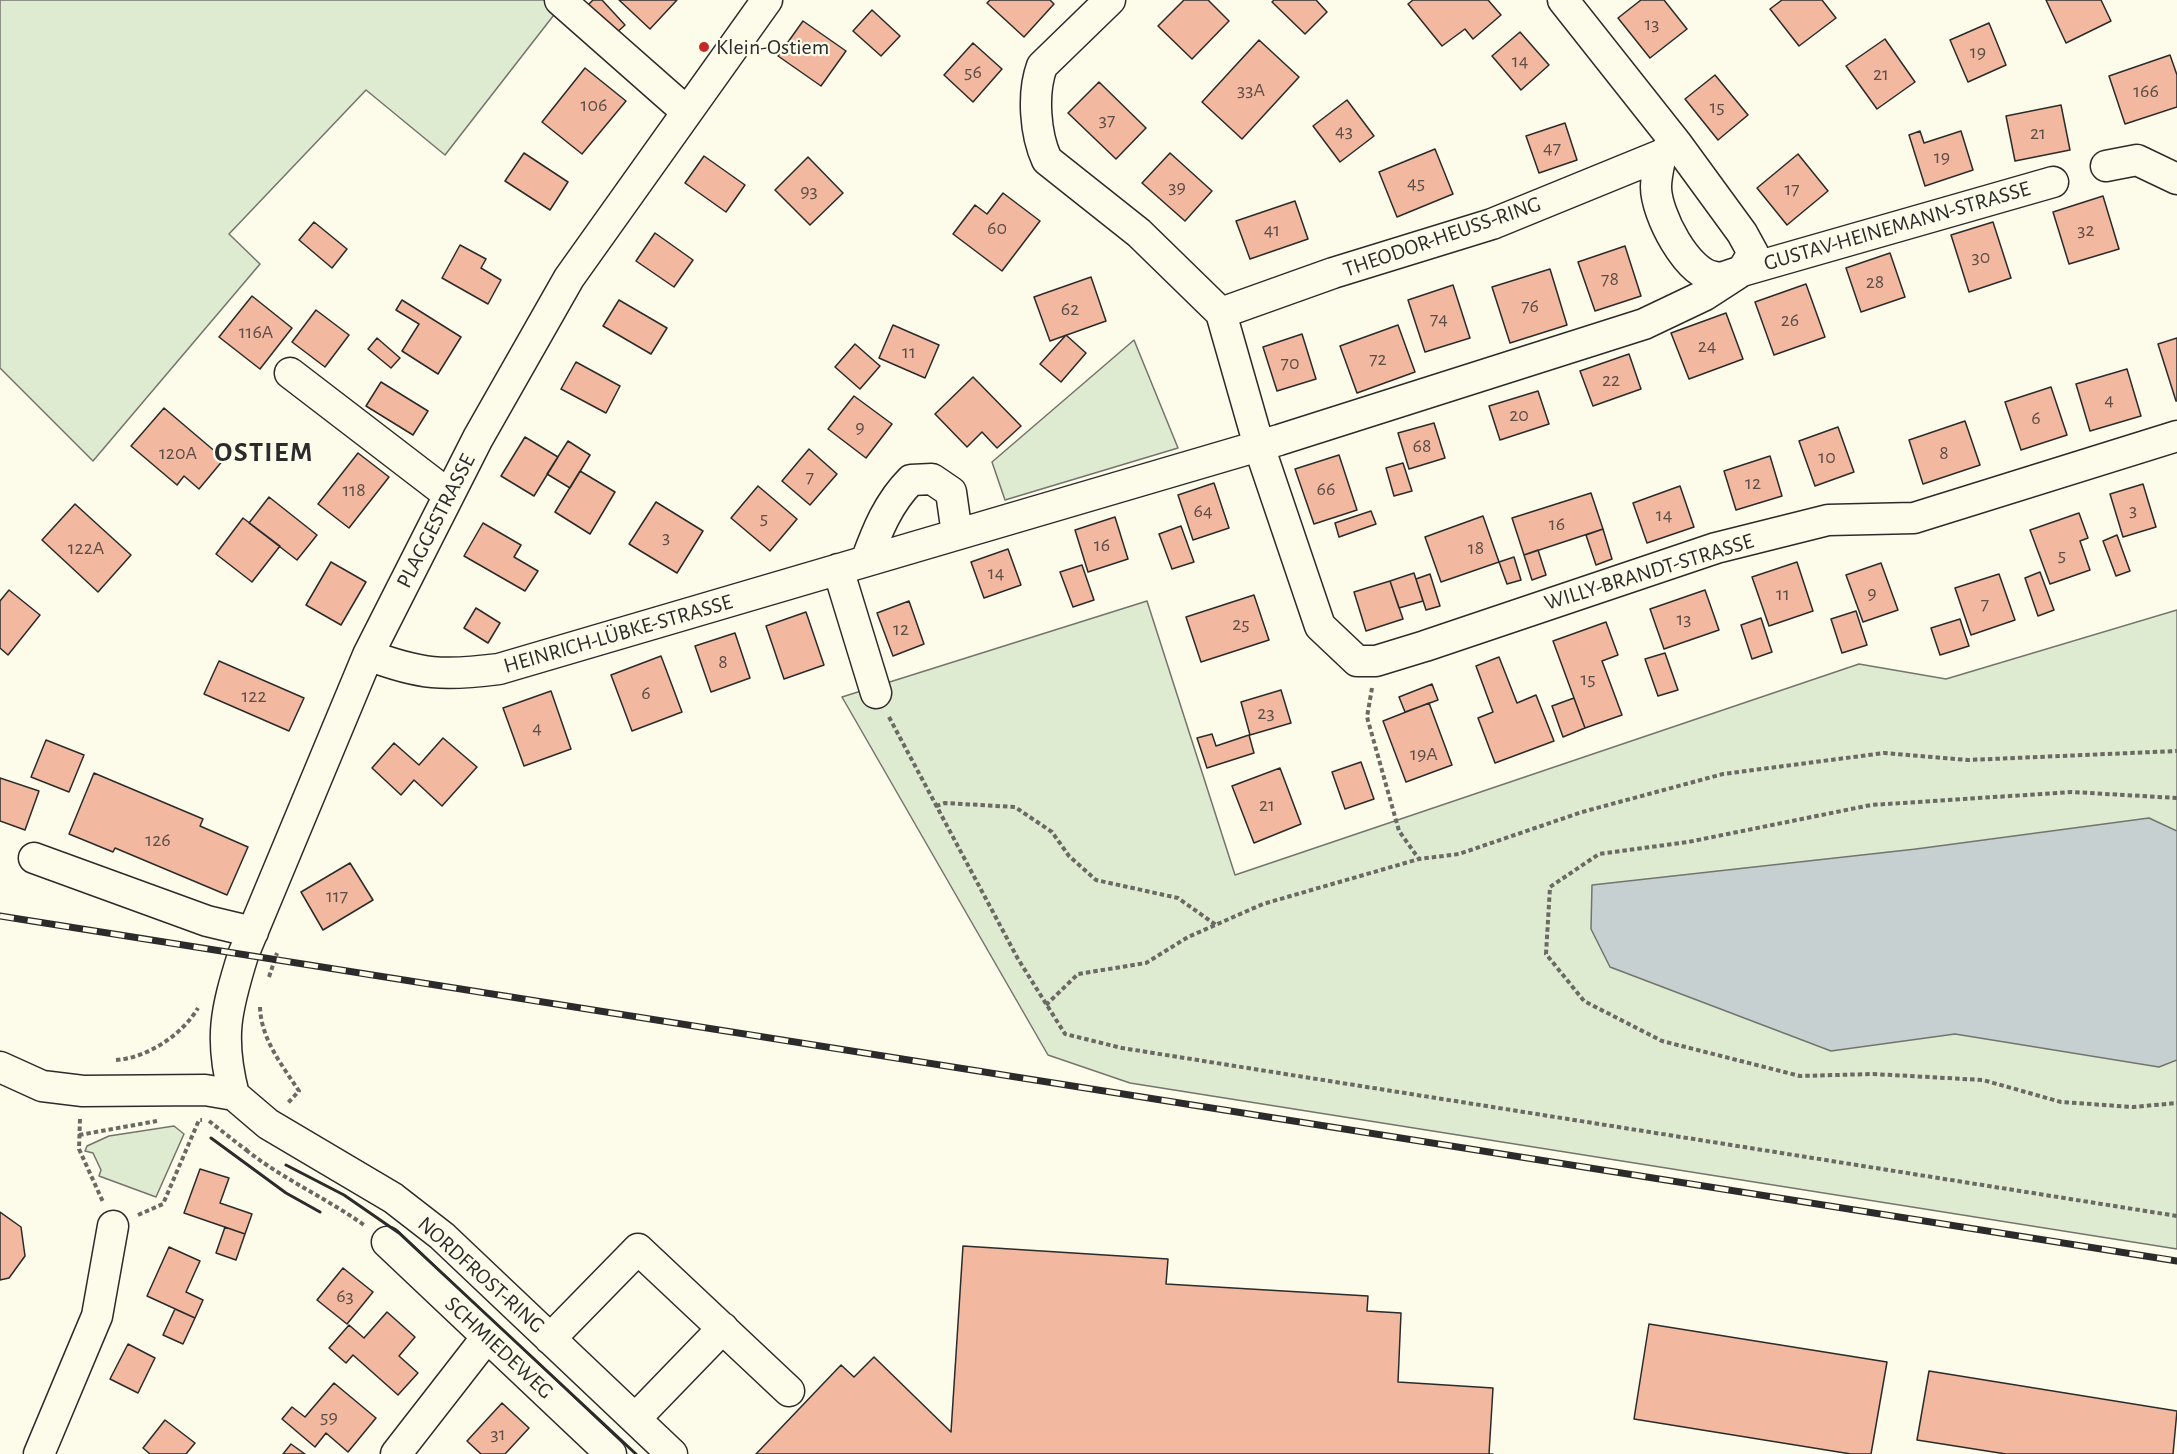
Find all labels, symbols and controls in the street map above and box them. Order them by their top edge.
house number: 13 [1644,12,1660,36]
place label: Klein-Ostiem [716,34,829,60]
marker: Klein-Ostiem [697,40,711,54]
house number: 19 [1970,40,1986,64]
house number: 14 [1512,49,1528,73]
house number: 56 [964,60,982,84]
house number: 21 [1873,62,1889,86]
house number: 33A [1237,78,1265,102]
house number: 166 [2133,79,2159,103]
house number: 106 [581,93,607,117]
house number: 15 [1709,95,1725,119]
house number: 37 [1099,108,1115,132]
house number: 43 [1335,119,1353,143]
house number: 21 [2030,121,2046,145]
house number: 47 [1543,136,1561,160]
house number: 19 [1934,145,1950,169]
house number: 45 [1407,171,1425,195]
house number: 39 [1168,175,1186,199]
street label: GUSTAV-HEINEMANN-STRASSE [1761,175,2033,277]
house number: 17 [1784,177,1800,201]
house number: 93 [800,179,818,203]
street label: THEODOR-HEUSS-RING [1340,191,1544,283]
house number: 60 [987,216,1007,240]
house number: 41 [1264,218,1280,242]
house number: 32 [2077,218,2095,242]
house number: 30 [1972,245,1990,269]
house number: 78 [1601,267,1619,291]
house number: 28 [1866,270,1884,294]
house number: 76 [1521,294,1539,318]
house number: 62 [1061,297,1079,321]
house number: 74 [1430,307,1448,331]
house number: 26 [1781,308,1799,332]
house number: 116A [239,320,273,344]
house number: 24 [1698,334,1716,358]
house number: 11 [902,340,916,364]
house number: 72 [1369,347,1387,371]
house number: 70 [1281,351,1299,375]
house number: 22 [1602,368,1620,392]
house number: 4 [2104,388,2114,412]
house number: 20 [1509,403,1529,427]
house number: 6 [2031,406,2041,430]
house number: 9 [855,415,865,439]
house number: 68 [1413,434,1431,458]
district label: OSTIEM [214,436,314,470]
house number: 120A [159,441,197,465]
house number: 8 [1939,441,1949,465]
house number: 10 [1818,445,1836,469]
street label: PLAGGESTRASSE [391,449,481,593]
house number: 7 [806,465,814,489]
house number: 12 [1745,471,1761,495]
house number: 66 [1317,477,1335,501]
house number: 118 [342,478,366,502]
house number: 3 [2129,498,2137,522]
house number: 64 [1193,499,1213,523]
house number: 14 [1656,503,1672,527]
house number: 5 [760,506,768,530]
house number: 16 [1549,512,1565,536]
house number: 3 [662,525,670,549]
street label: WILLY-BRANDT-STRASSE [1541,528,1757,616]
house number: 16 [1094,533,1110,557]
house number: 122A [68,536,104,560]
house number: 18 [1468,536,1484,560]
house number: 5 [2058,543,2066,567]
house number: 14 [988,561,1004,585]
house number: 9 [1867,581,1877,605]
house number: 11 [1776,582,1790,606]
street label: HEINRICH-LÜBKE-STRASSE [501,589,735,679]
house number: 7 [1981,592,1989,616]
house number: 13 [1676,607,1692,631]
house number: 25 [1232,612,1250,636]
house number: 12 [893,617,909,641]
house number: 8 [718,650,728,674]
house number: 15 [1580,667,1596,691]
house number: 6 [641,681,651,705]
house number: 122 [241,684,267,708]
house number: 23 [1257,701,1275,725]
house number: 4 [532,716,542,740]
house number: 19A [1410,742,1438,766]
house number: 21 [1259,793,1275,817]
house number: 126 [145,828,171,852]
house number: 117 [326,884,348,908]
street label: NORDFROST-RING [412,1211,550,1339]
house number: 63 [336,1284,354,1308]
street label: SCHMIEDEWEG [439,1291,559,1405]
house number: 59 [320,1405,338,1429]
house number: 31 [490,1422,506,1446]

